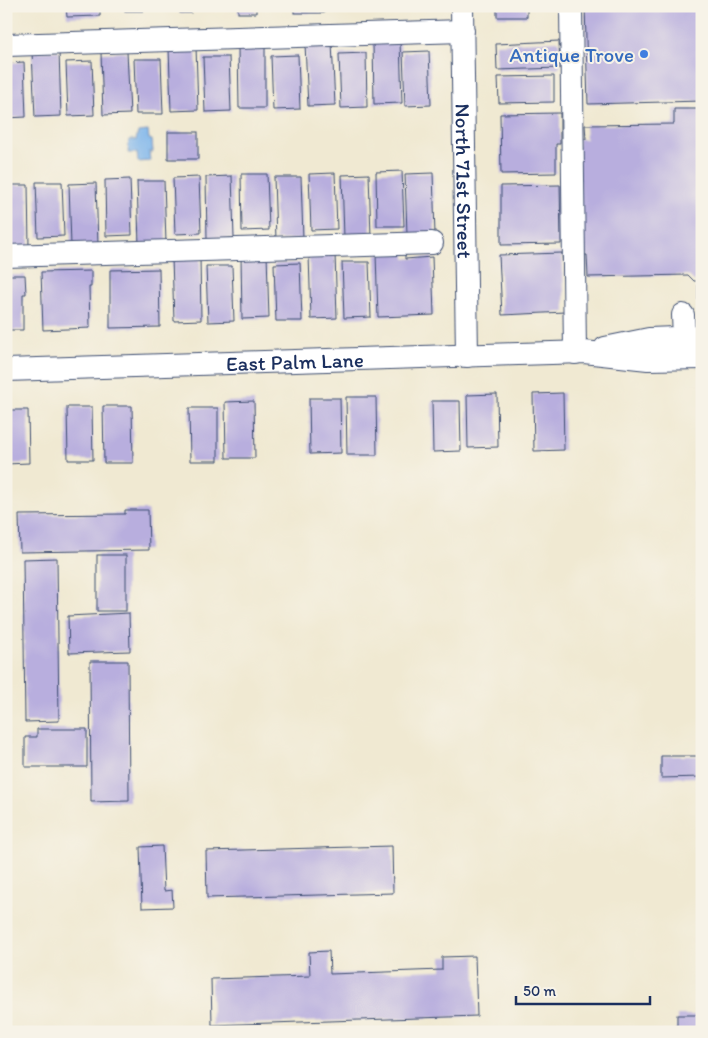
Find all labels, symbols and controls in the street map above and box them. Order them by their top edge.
place label: Antique Trove [509,42,634,67]
marker: Antique Trove [638,48,650,60]
street label: North 71st Street [451,103,478,259]
street label: East Palm Lane [226,346,364,376]
scale bar [516,973,649,1005]
text: 50 m [523,982,556,1000]

